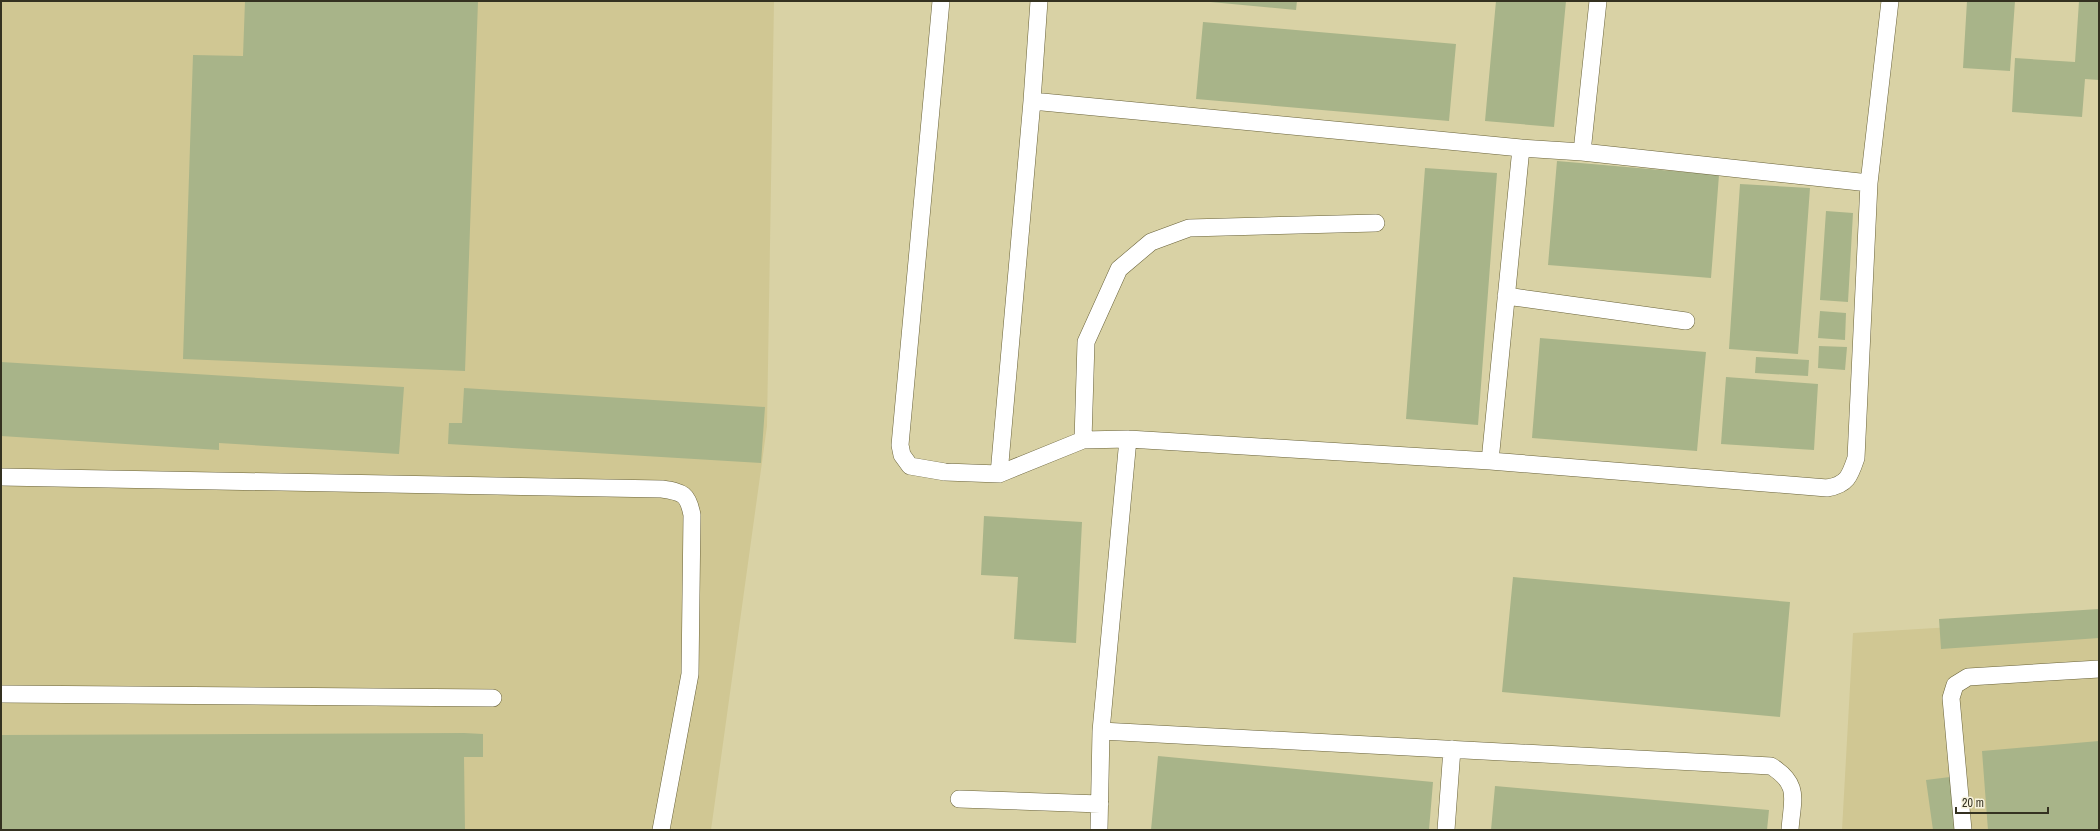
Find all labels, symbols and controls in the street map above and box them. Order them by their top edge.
scale bar [1956,789,2048,815]
text: 20 m [1962,795,1984,811]

